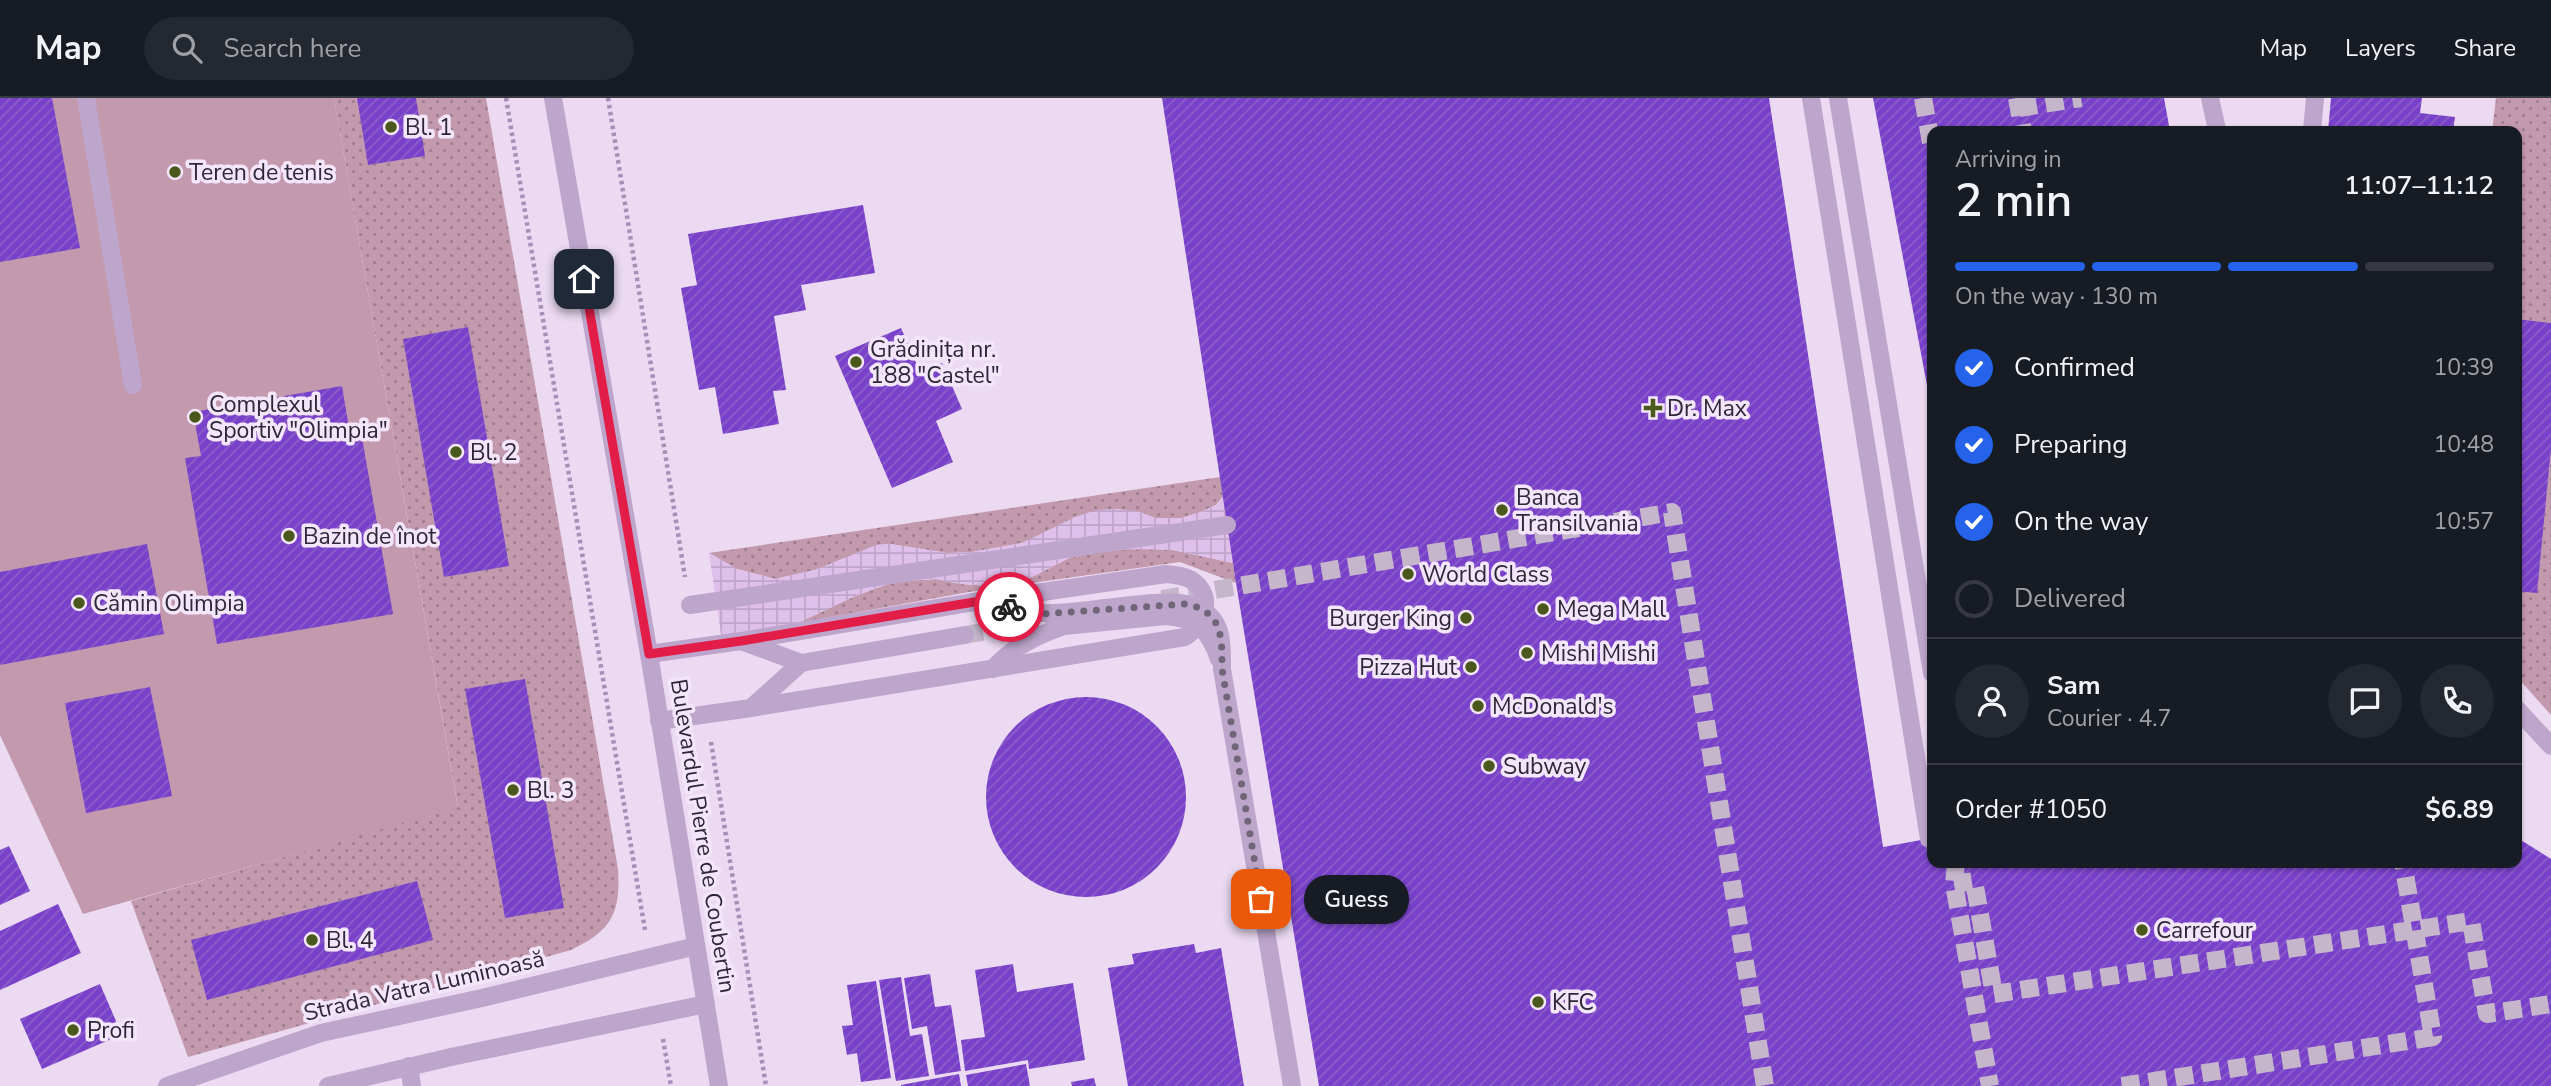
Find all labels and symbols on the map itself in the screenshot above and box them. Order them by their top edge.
place label: Bl. 1 [405,112,453,143]
marker: Bl. 1 [383,119,399,135]
place label: Teren de tenis [189,157,334,188]
marker: Teren de tenis [167,164,183,180]
pin [554,249,614,309]
place label: Grădinița nr. 188 "Castel" [870,334,1000,391]
marker: Grădinița nr. 188 "Castel" [848,354,864,370]
place label: Complexul Sportiv "Olimpia" [209,389,388,446]
place label: Dr. Max [1667,393,1747,424]
marker: Dr. Max [1645,400,1661,416]
marker: Complexul Sportiv "Olimpia" [187,409,203,425]
place label: Bl. 2 [470,437,518,468]
marker: Bl. 2 [448,444,464,460]
place label: Banca Transilvania [1516,482,1639,539]
marker: Banca Transilvania [1494,502,1510,518]
place label: Bazin de înot [303,521,437,552]
marker: Bazin de înot [281,528,297,544]
place label: World Class [1422,559,1550,590]
marker: World Class [1400,566,1416,582]
courier [974,572,1044,642]
place label: Cămin Olimpia [93,588,245,619]
place label: Mega Mall [1557,594,1666,625]
marker: Cămin Olimpia [71,595,87,611]
marker: Mega Mall [1535,601,1551,617]
place label: Burger King [1329,603,1452,634]
marker: Burger King [1458,610,1474,626]
place label: Mishi Mishi [1541,638,1656,669]
marker: Mishi Mishi [1519,645,1535,661]
place label: Pizza Hut [1359,652,1458,683]
marker: Pizza Hut [1463,659,1479,675]
street label: Bulevardul Pierre de Coubertin [663,677,743,995]
place label: McDonald's [1492,691,1614,722]
marker: McDonald's [1470,698,1486,714]
place label: Subway [1503,751,1586,782]
marker: Subway [1481,758,1497,774]
place label: Bl. 3 [527,775,575,806]
marker: Bl. 3 [505,782,521,798]
pin [1231,869,1291,929]
callout: Guess [1303,874,1408,924]
place label: Carrefour [2156,915,2254,946]
marker: Carrefour [2134,922,2150,938]
place label: Bl. 4 [326,925,374,956]
marker: Bl. 4 [304,932,320,948]
street label: Strada Vatra Luminoasă [300,943,548,1029]
place label: KFC [1552,987,1594,1018]
marker: KFC [1530,994,1546,1010]
place label: Profi [87,1015,135,1046]
marker: Profi [65,1022,81,1038]

